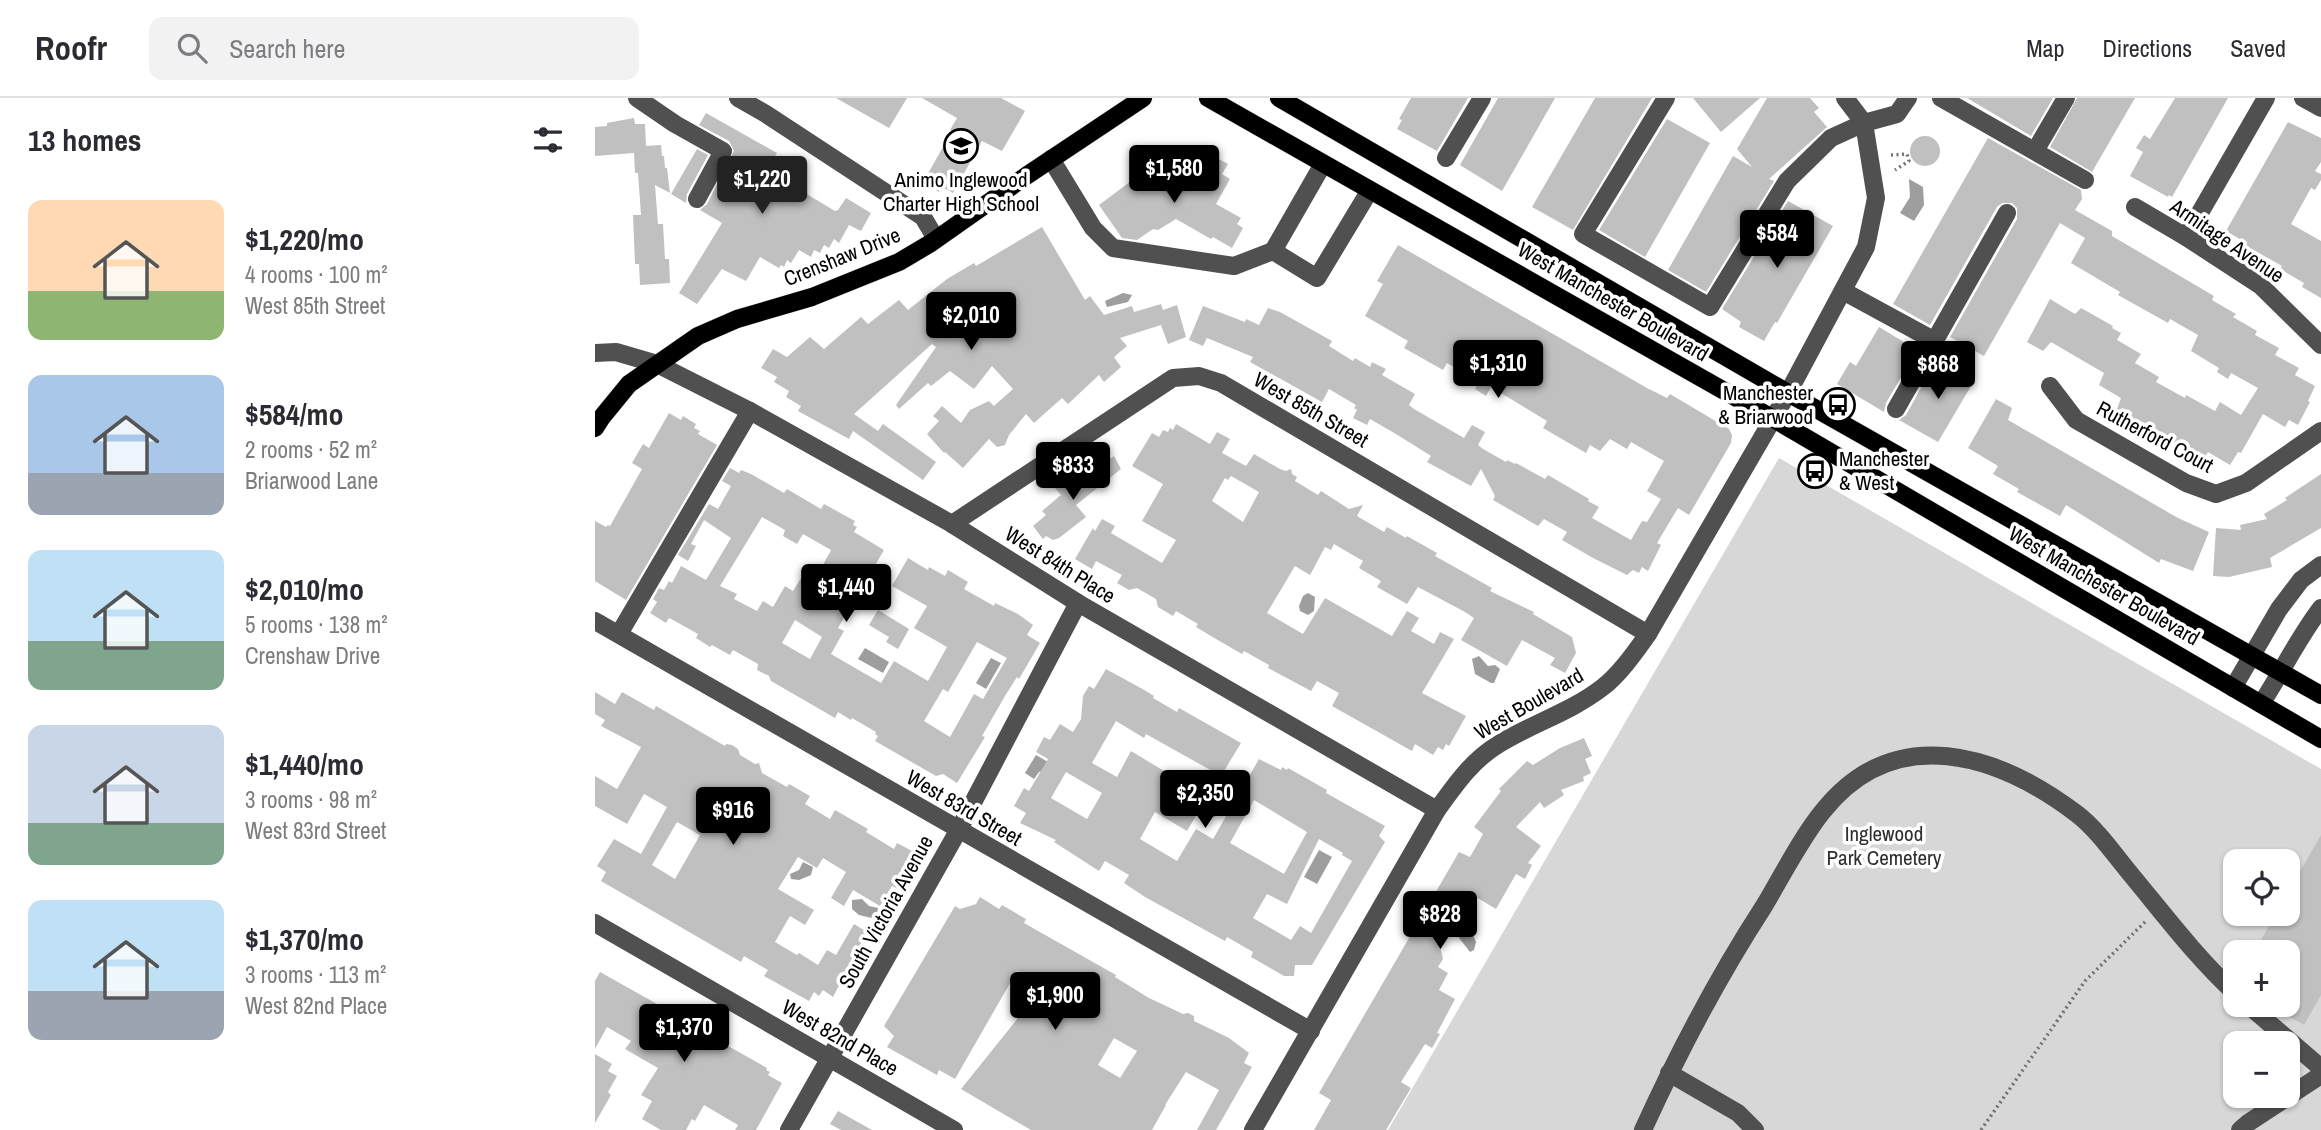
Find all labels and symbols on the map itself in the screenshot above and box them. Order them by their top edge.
school or university icon: Animo Inglewood Charter High School [942,127,980,165]
pin: $1,580 [1117,146,1231,205]
pin: $1,220 [705,156,819,216]
place label: Animo Inglewood Charter High School [883,165,1039,218]
street label: Armitage Avenue [2164,191,2290,289]
pin: $584 [1736,211,1818,270]
street label: Crenshaw Drive [779,220,904,293]
street label: West Manchester Boulevard [1512,235,1714,368]
pin: $2,010 [914,292,1028,352]
pin: $1,310 [1441,341,1555,400]
pin: $868 [1897,342,1979,401]
street label: West 85th Street [1249,365,1374,454]
place label: Manchester & Briarwood [1718,378,1813,431]
bus stop icon: Manchester & Briarwood [1819,386,1857,424]
street label: Rutherford Court [2092,394,2219,480]
pin: $833 [1032,442,1114,502]
place label: Manchester & West [1839,444,1929,497]
bus stop icon: Manchester & West [1796,452,1834,490]
street label: West 84th Place [1000,519,1121,610]
street label: West Manchester Boulevard [2003,519,2205,652]
pin: $1,440 [789,564,903,624]
street label: West Boulevard [1469,661,1589,746]
street label: West 83rd Street [901,763,1028,852]
pin: $2,350 [1148,770,1262,830]
pin: $916 [692,788,774,847]
park label: Inglewood Park Cemetery [1827,819,1942,872]
street label: South Victoria Avenue [831,830,940,993]
pin: $828 [1399,892,1481,951]
pin: $1,900 [998,972,1112,1032]
street label: West 82nd Place [777,993,904,1083]
pin: $1,370 [627,1004,741,1064]

